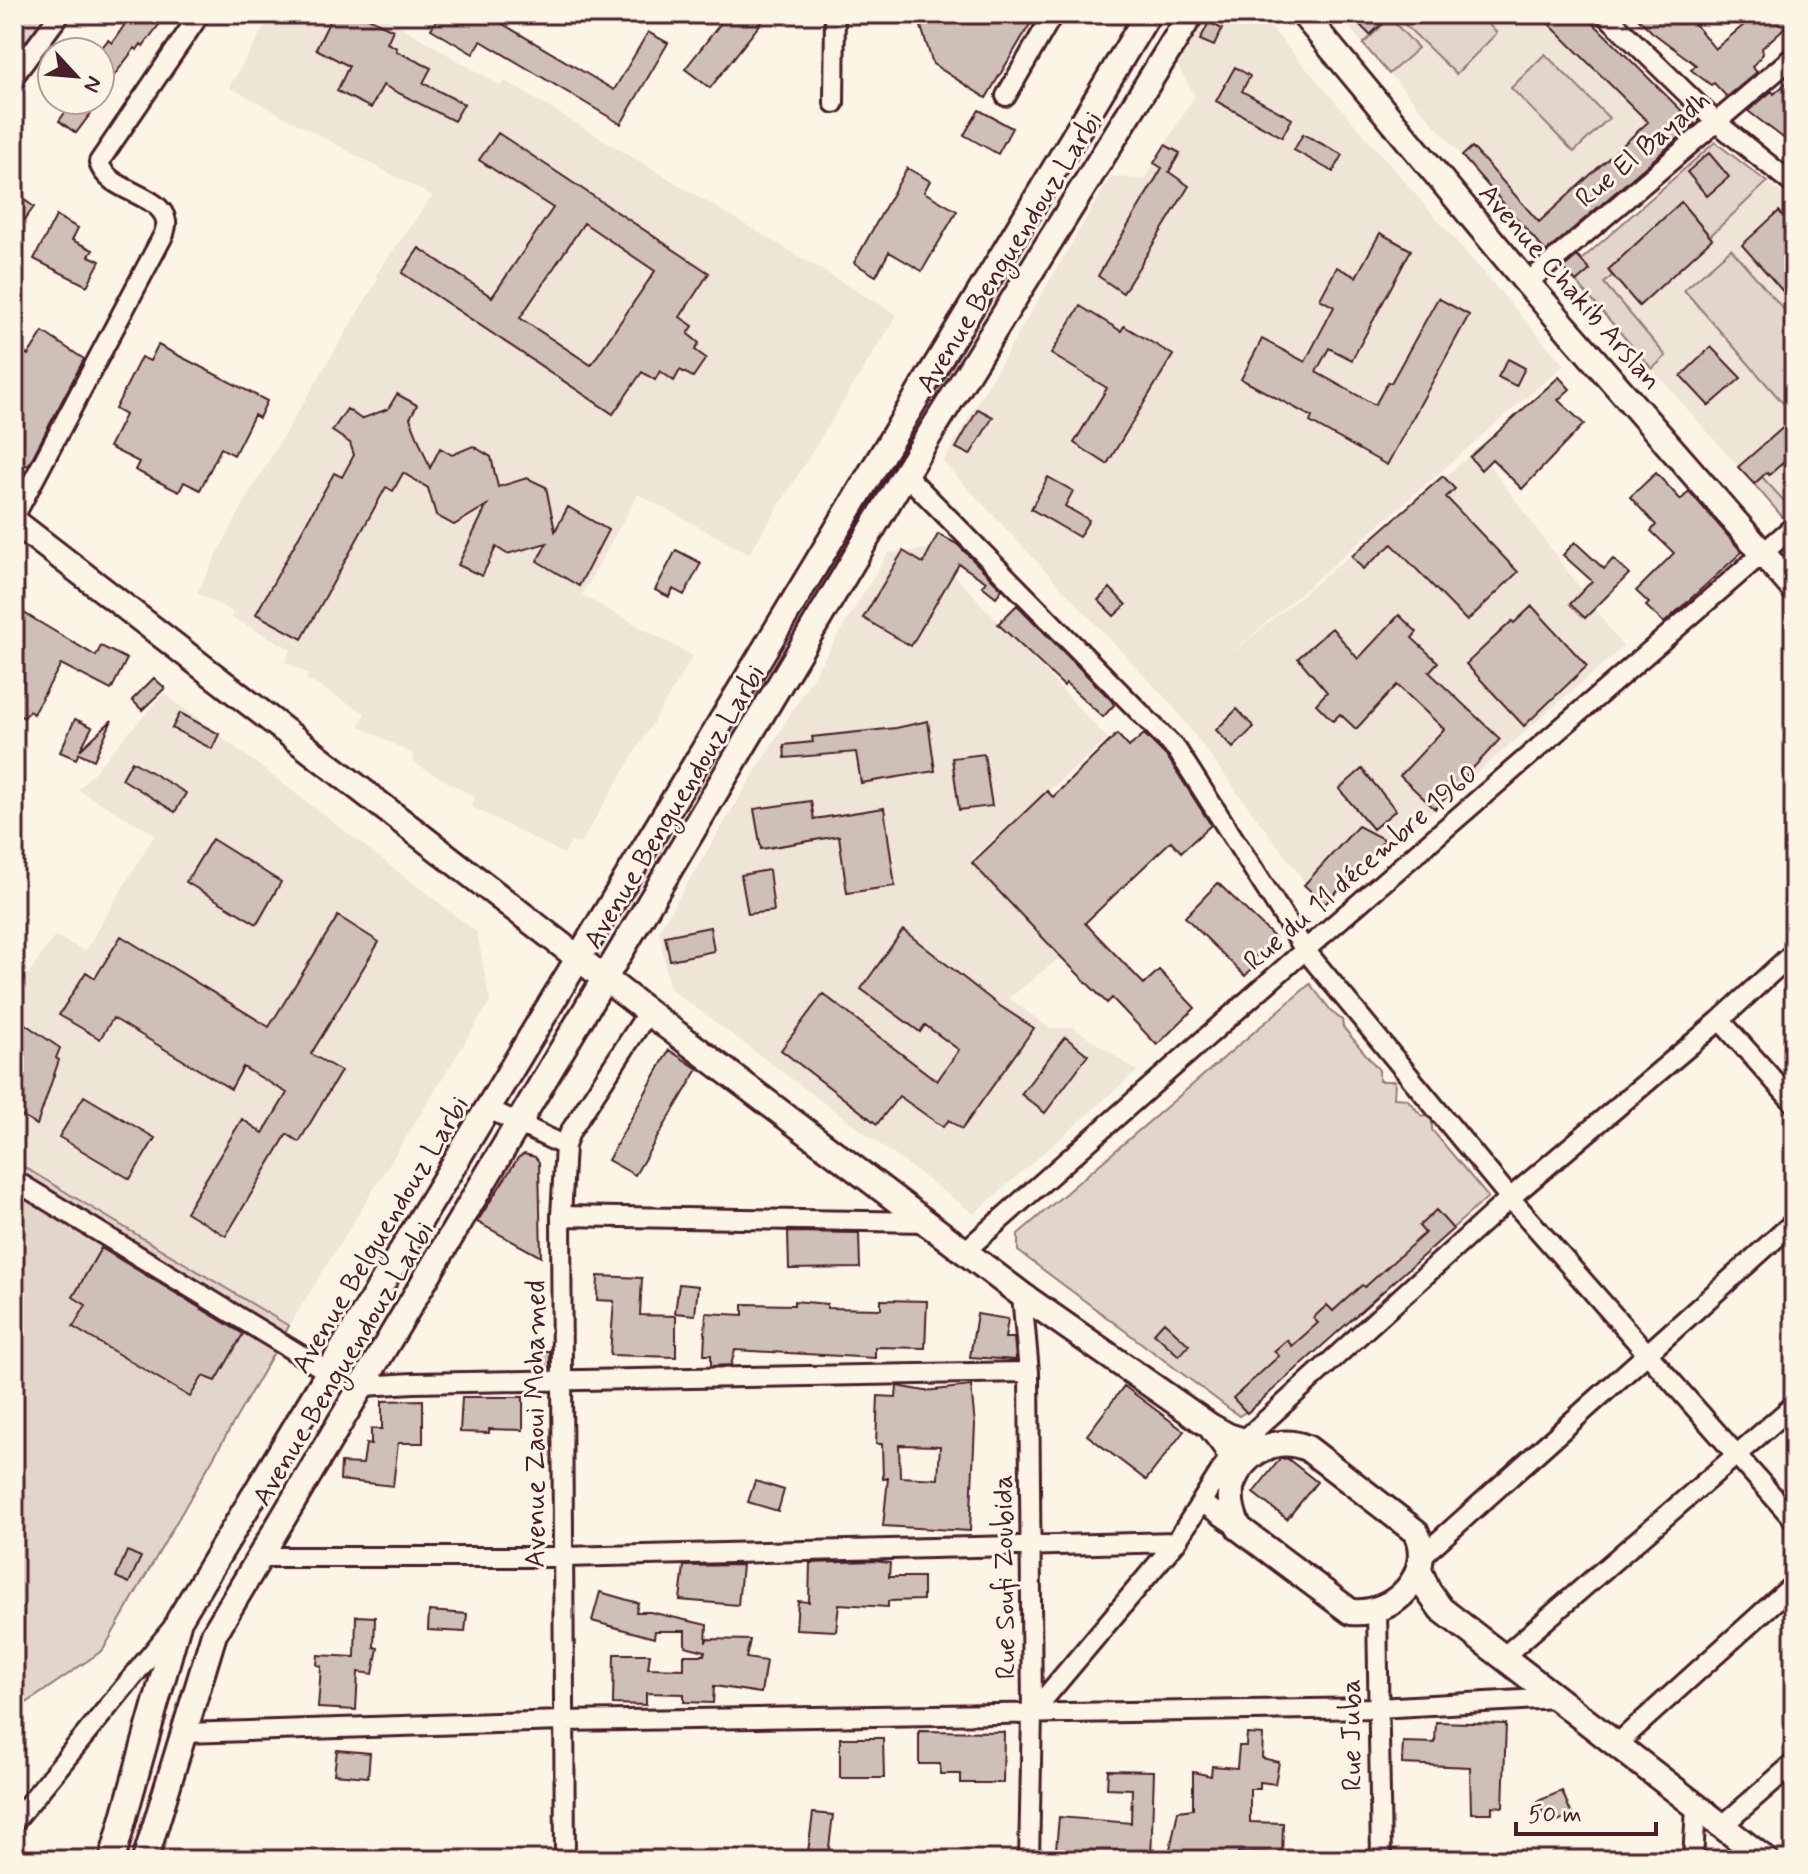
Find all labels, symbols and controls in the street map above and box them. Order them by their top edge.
north arrow [36,36,116,116]
text: N [76,71,108,97]
street label: Rue El Bayadh [1568,83,1719,217]
street label: Avenue Benguendouz Larbi [908,104,1114,401]
street label: Avenue Chakib Arslan [1469,177,1669,399]
street label: Avenue Benguendouz Larbi [575,658,777,957]
street label: Rue du 11 décembre 1960 [1237,756,1487,980]
street label: Avenue Belguendouz Larbi [283,1090,481,1382]
street label: Avenue Benguendouz Larbi [244,1215,446,1514]
street label: Avenue Zaoui Mohamed [518,1280,555,1568]
street label: Rue Soufi Zoubida [985,1474,1026,1680]
street label: Rue Juba [1333,1679,1372,1791]
scale bar [1516,1786,1656,1836]
text: 50 m [1528,1800,1582,1831]

